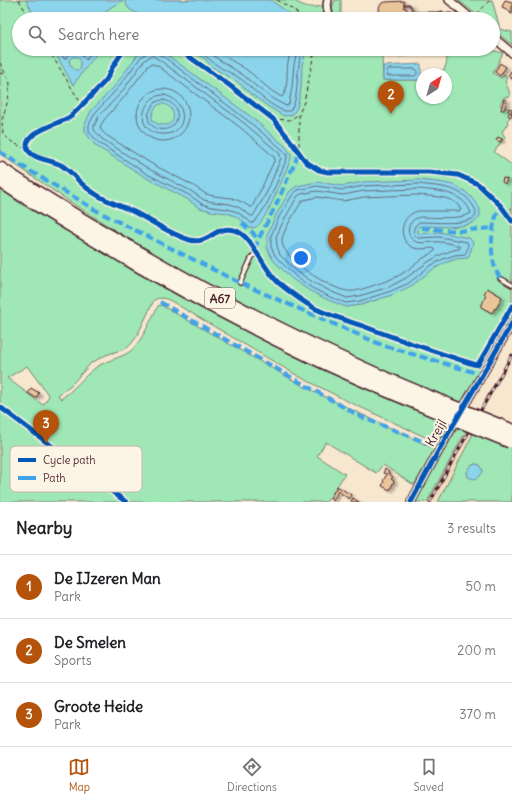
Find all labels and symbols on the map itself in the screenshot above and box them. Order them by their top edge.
north arrow [416,68,452,104]
pin: 2 [378,81,404,114]
pin: 1 [328,226,354,259]
your location [291,248,311,268]
road number: A67 [205,288,235,308]
pin: 3 [33,410,59,443]
street label: Kreijl [421,416,451,450]
legend [10,446,142,492]
text: Cycle path [43,453,96,467]
text: Path [43,471,66,485]

